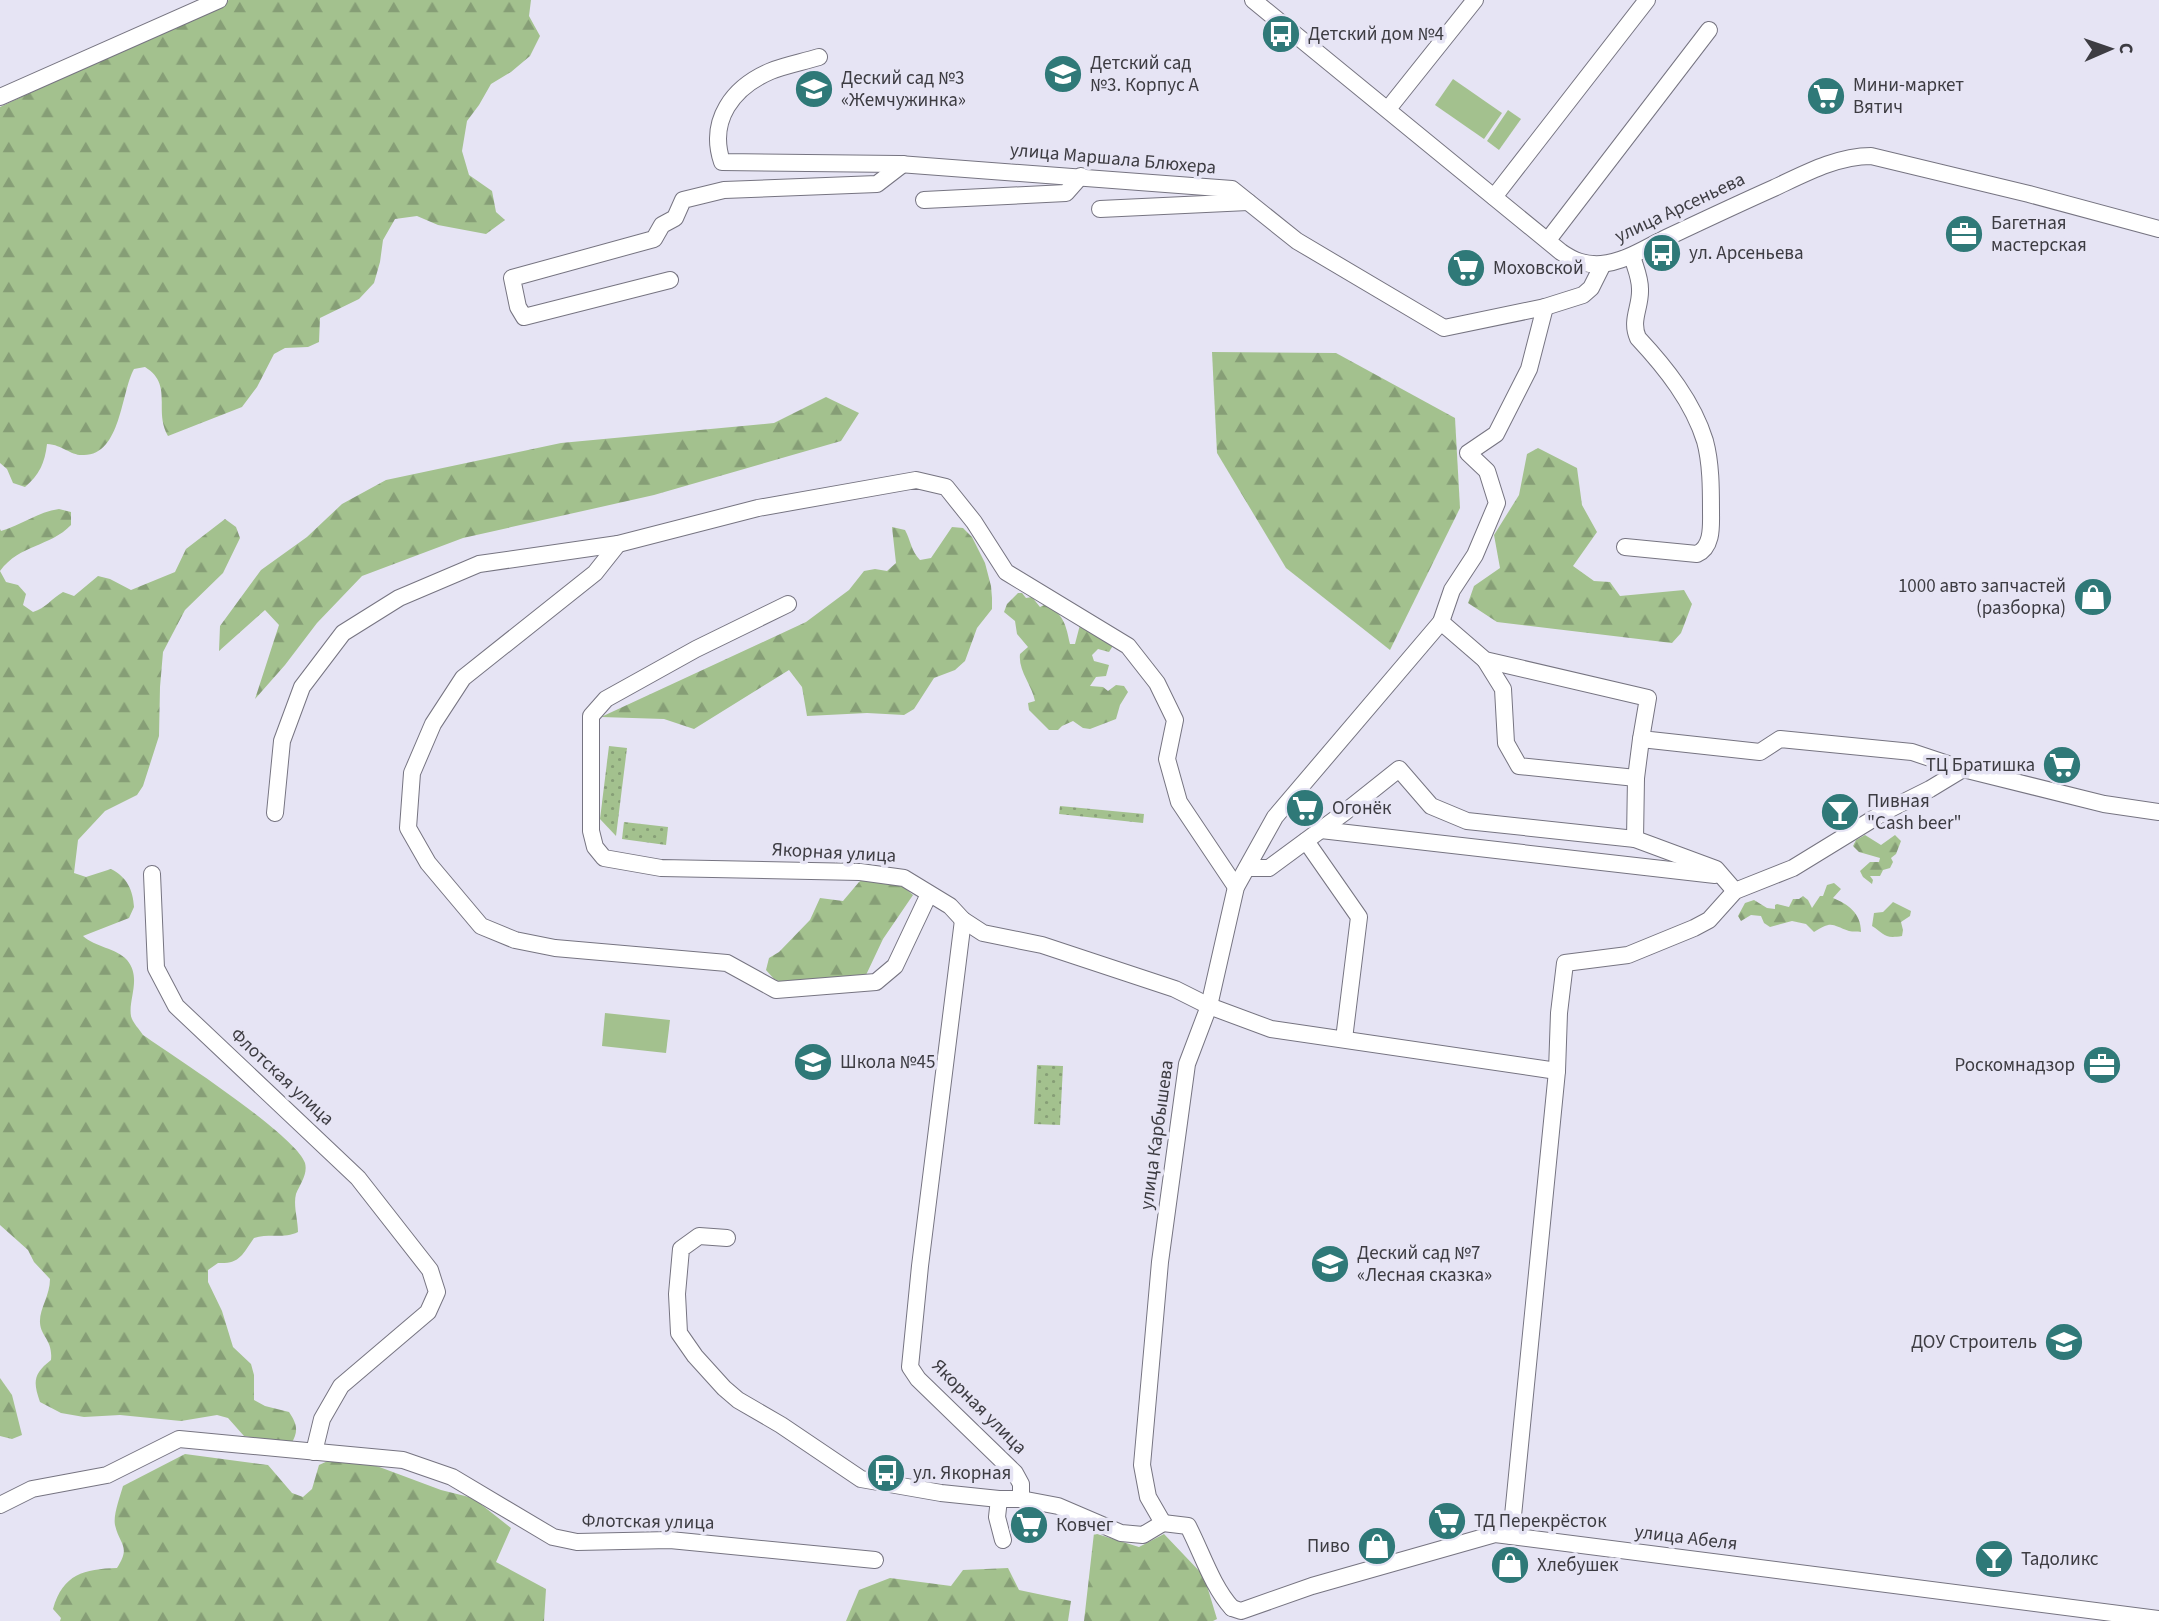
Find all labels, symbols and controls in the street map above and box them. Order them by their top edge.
bus stop icon: Детский дом №4 [1260,13,1302,55]
north arrow [2075,14,2145,84]
place label: Детский дом №4 [1308,21,1444,48]
text: С [2112,42,2139,54]
place label: Детский сад №3. Корпус А [1090,50,1199,99]
school or university icon: Детский сад №3. Корпус А [1042,53,1084,95]
place label: Деский сад №3 «Жемчужинка» [841,65,966,114]
school or university icon: Деский сад №3 «Жемчужинка» [793,68,835,110]
place label: Мини-маркет Вятич [1853,72,1964,121]
supermarket icon: Мини-маркет Вятич [1805,75,1847,117]
street label: улица Маршала Блюхера [1009,137,1217,181]
street label: улица Арсеньева [1610,166,1750,250]
place label: Багетная мастерская [1991,210,2087,259]
office icon: Багетная мастерская [1943,213,1985,255]
bus stop icon: ул. Арсеньева [1641,232,1683,274]
place label: ул. Арсеньева [1689,240,1804,267]
supermarket icon: Моховской [1445,247,1487,289]
place label: Моховской [1493,255,1584,282]
place label: 1000 авто запчастей (разборка) [1898,573,2066,622]
shop icon: 1000 авто запчастей (разборка) [2072,576,2114,618]
supermarket icon: ТЦ Братишка [2041,744,2083,786]
place label: ТЦ Братишка [1926,752,2035,779]
supermarket icon: Огонёк [1284,787,1326,829]
place label: Пивная "Cash beer" [1867,788,1962,837]
bar icon: Пивная "Cash beer" [1819,791,1861,833]
place label: Огонёк [1332,795,1392,822]
street label: Якорная улица [771,836,897,870]
street label: Флотская улица [224,1022,340,1132]
school or university icon: Школа №45 [792,1041,834,1083]
office icon: Роскомнадзор [2081,1044,2123,1086]
place label: Школа №45 [840,1049,935,1076]
place label: Роскомнадзор [1954,1052,2075,1079]
street label: улица Карбышева [1133,1058,1181,1212]
place label: Деский сад №7 «Лесная сказка» [1357,1240,1492,1289]
school or university icon: Деский сад №7 «Лесная сказка» [1309,1243,1351,1285]
school or university icon: ДОУ Строитель [2043,1321,2085,1363]
place label: ДОУ Строитель [1911,1329,2037,1356]
street label: Якорная улица [925,1353,1033,1461]
bus stop icon: ул. Якорная [865,1452,907,1494]
place label: ул. Якорная [913,1460,1011,1487]
supermarket icon: ТД Перекрёсток [1426,1500,1468,1542]
supermarket icon: Ковчег [1008,1504,1050,1546]
street label: Флотская улица [581,1507,715,1537]
place label: ТД Перекрёсток [1474,1508,1607,1535]
place label: Ковчег [1056,1512,1114,1539]
street label: улица Абеля [1633,1518,1739,1558]
shop icon: Пиво [1356,1525,1398,1567]
place label: Пиво [1307,1533,1350,1560]
bar icon: Тадоликс [1973,1538,2015,1580]
shop icon: Хлебушек [1489,1544,1531,1586]
place label: Тадоликс [2021,1546,2099,1573]
place label: Хлебушек [1537,1552,1619,1579]

